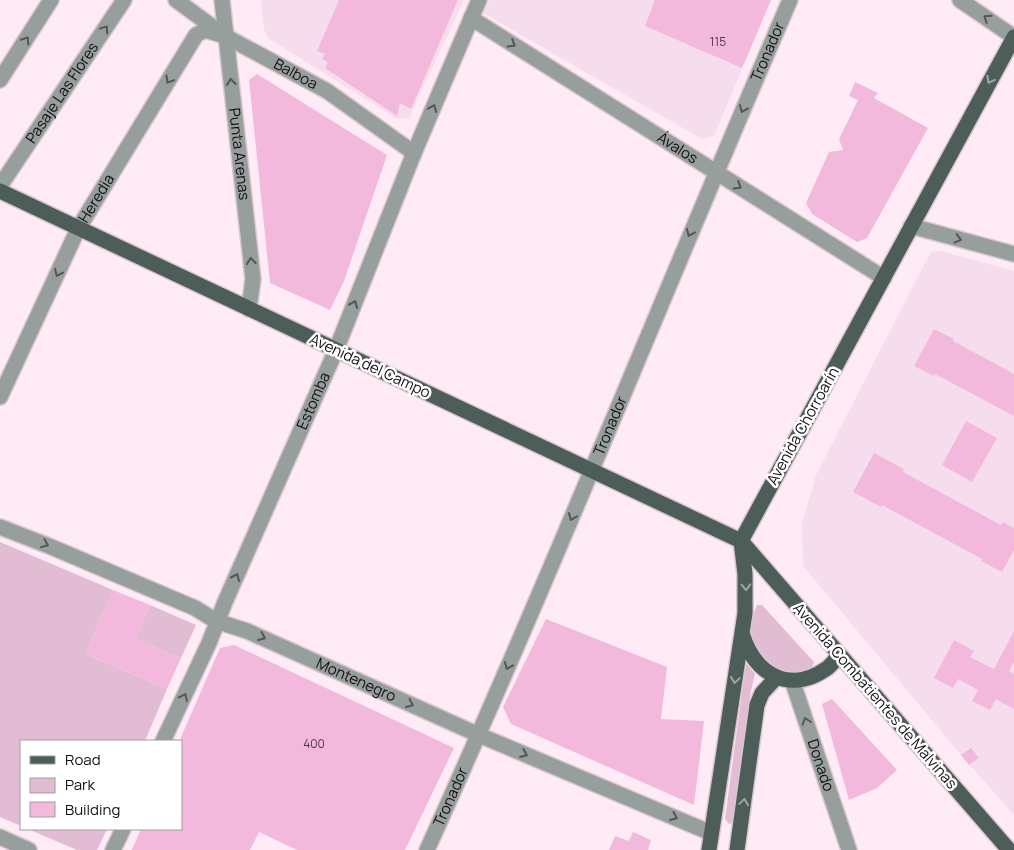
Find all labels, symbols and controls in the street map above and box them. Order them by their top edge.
one-way arrow [983,15,993,24]
street label: Tronador [745,18,790,85]
one-way arrow [99,25,108,35]
house number: 115 [710,33,726,50]
one-way arrow [19,36,29,45]
street label: Pasaje Las Flores [20,38,103,147]
one-way arrow [506,38,516,47]
street label: Balboa [270,53,322,94]
one-way arrow [165,74,175,83]
one-way arrow [987,75,997,84]
one-way arrow [226,77,237,85]
one-way arrow [427,104,437,113]
one-way arrow [739,104,750,113]
street label: Punta Arenas [224,107,255,201]
street label: Ávalos [653,127,702,168]
street label: Heredia [73,170,119,227]
one-way arrow [733,180,742,190]
one-way arrow [686,228,697,237]
one-way arrow [954,234,962,244]
one-way arrow [246,256,257,264]
one-way arrow [54,268,64,277]
one-way arrow [348,301,358,309]
street label: Avenida del Campo [306,328,434,403]
street label: Avenida Chorroarín [761,363,844,488]
street label: Estomba [291,369,335,433]
street label: Tronador [588,392,632,459]
one-way arrow [567,512,578,521]
one-way arrow [41,538,49,548]
one-way arrow [229,573,240,582]
one-way arrow [740,583,751,591]
street label: Avenida Combatientes de Malvinas [789,598,962,793]
one-way arrow [257,631,266,642]
street label: Montenegro [313,652,400,707]
one-way arrow [504,661,515,670]
one-way arrow [730,676,740,684]
one-way arrow [177,693,188,702]
one-way arrow [405,698,414,708]
one-way arrow [802,717,812,725]
house number: 400 [303,735,325,752]
street label: Donado [803,736,840,794]
legend [20,740,182,830]
one-way arrow [519,748,528,758]
text: Road [65,749,101,770]
street label: Tronador [428,763,473,830]
text: Park [65,774,95,795]
one-way arrow [738,797,749,805]
text: Building [65,799,120,820]
one-way arrow [669,811,678,822]

